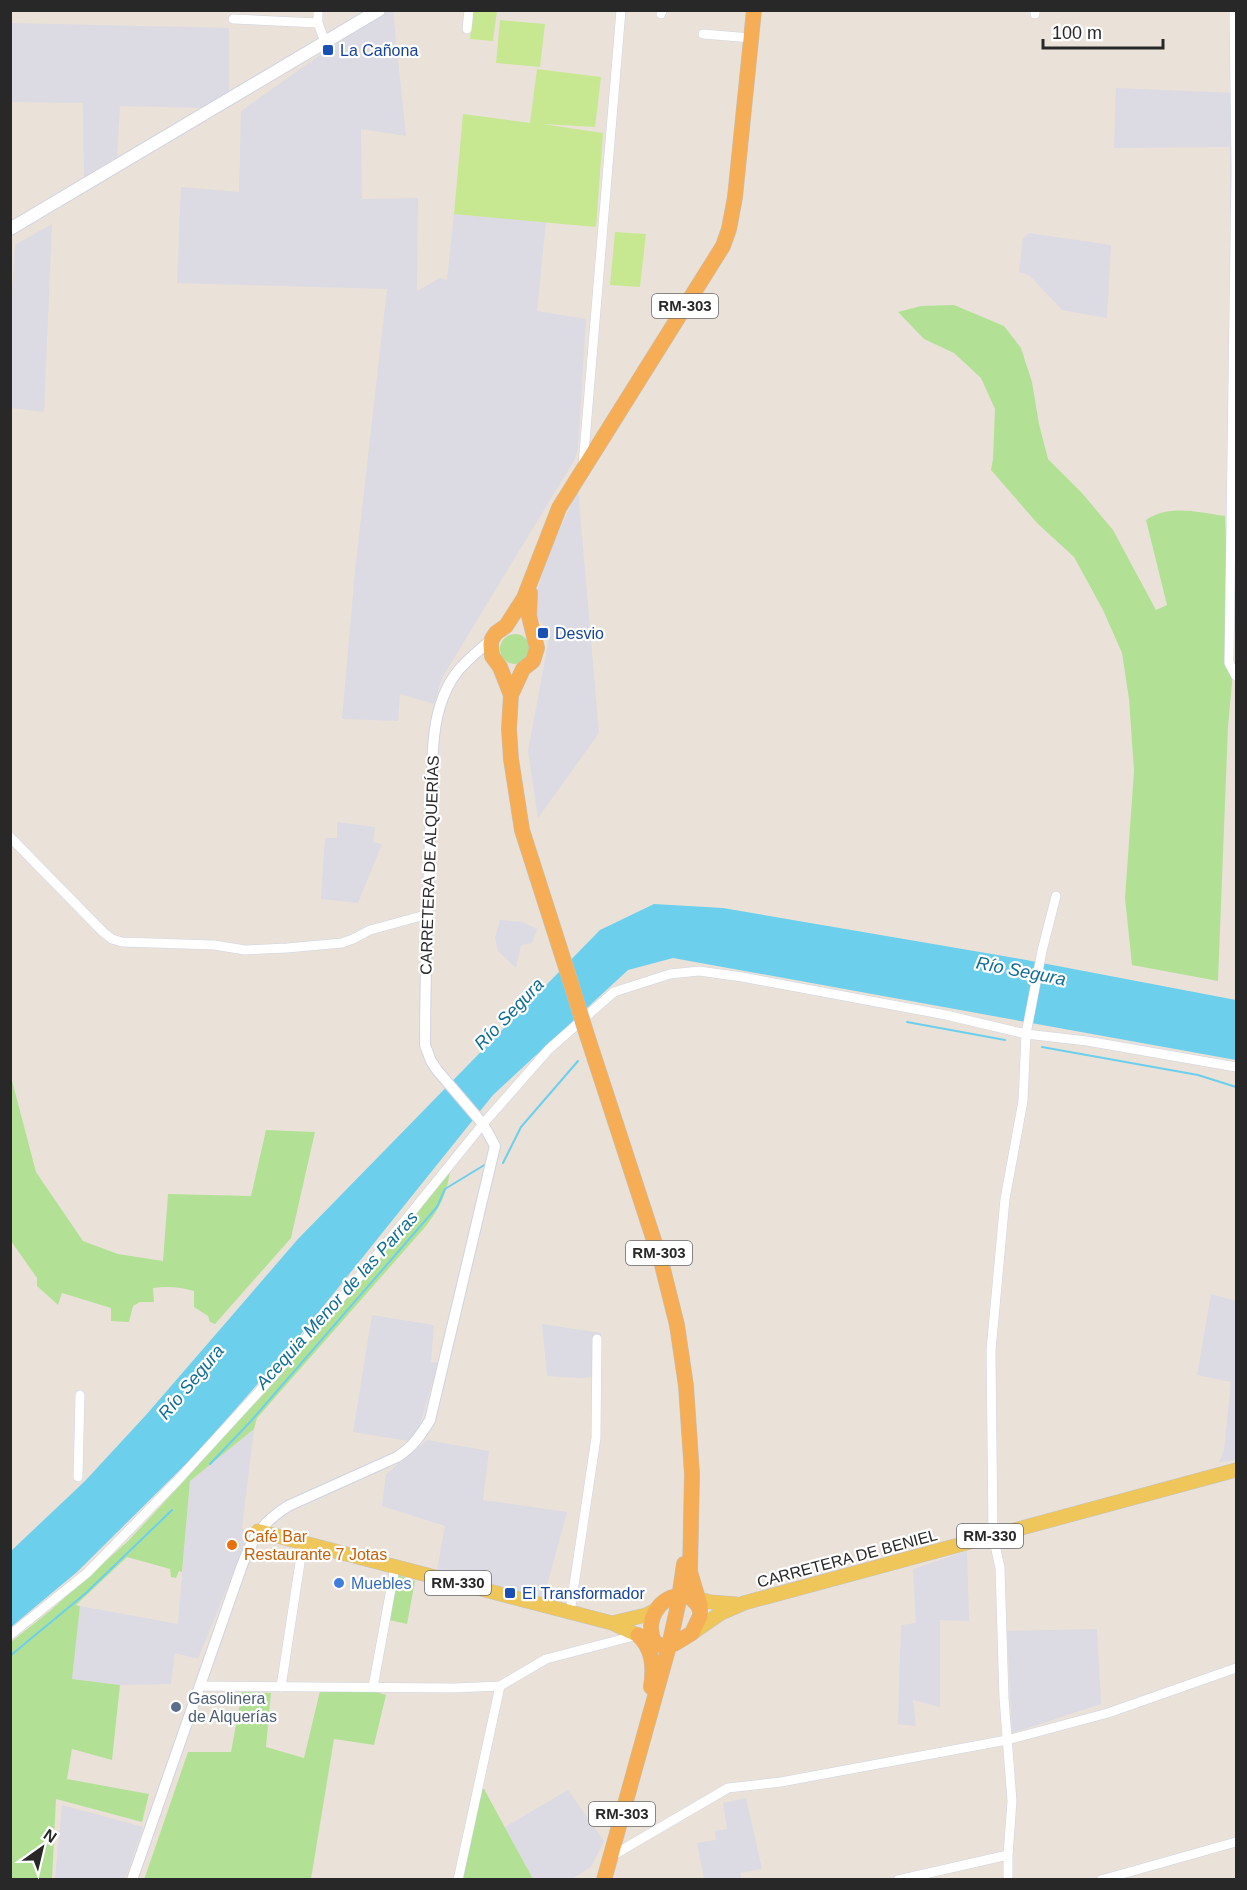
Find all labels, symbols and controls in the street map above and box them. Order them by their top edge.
scale bar [1043,12,1163,50]
text: 100 m [1052,23,1102,43]
place label: La Cañona [340,42,418,59]
marker: La Cañona [321,43,335,57]
road number: RM-303 [652,294,718,318]
place label: Desvio [555,625,604,642]
marker: Desvio [536,626,550,640]
street label: CARRETERA DE ALQUERÍAS [416,755,442,975]
water label: Río Segura [974,952,1068,990]
water label: Río Segura [470,974,548,1054]
water label: Acequia Menor de las Parras [251,1207,422,1394]
road number: RM-303 [626,1241,692,1265]
water label: Río Segura [154,1341,228,1423]
road number: RM-330 [957,1524,1023,1548]
street label: CARRETERA DE BENIEL [755,1526,939,1591]
place label: Café Bar Restaurante 7 Jotas [244,1528,387,1563]
marker: Café Bar Restaurante 7 Jotas [225,1538,239,1552]
road number: RM-330 [425,1571,491,1595]
place label: Muebles [351,1575,411,1592]
marker: Muebles [332,1576,346,1590]
place label: El Transformador [522,1585,645,1602]
marker: El Transformador [503,1586,517,1600]
place label: Gasolinera de Alquerías [188,1690,277,1725]
marker: Gasolinera de Alquerías [169,1700,183,1714]
road number: RM-303 [589,1802,655,1826]
north arrow [12,1818,72,1878]
text: N [41,1826,60,1846]

